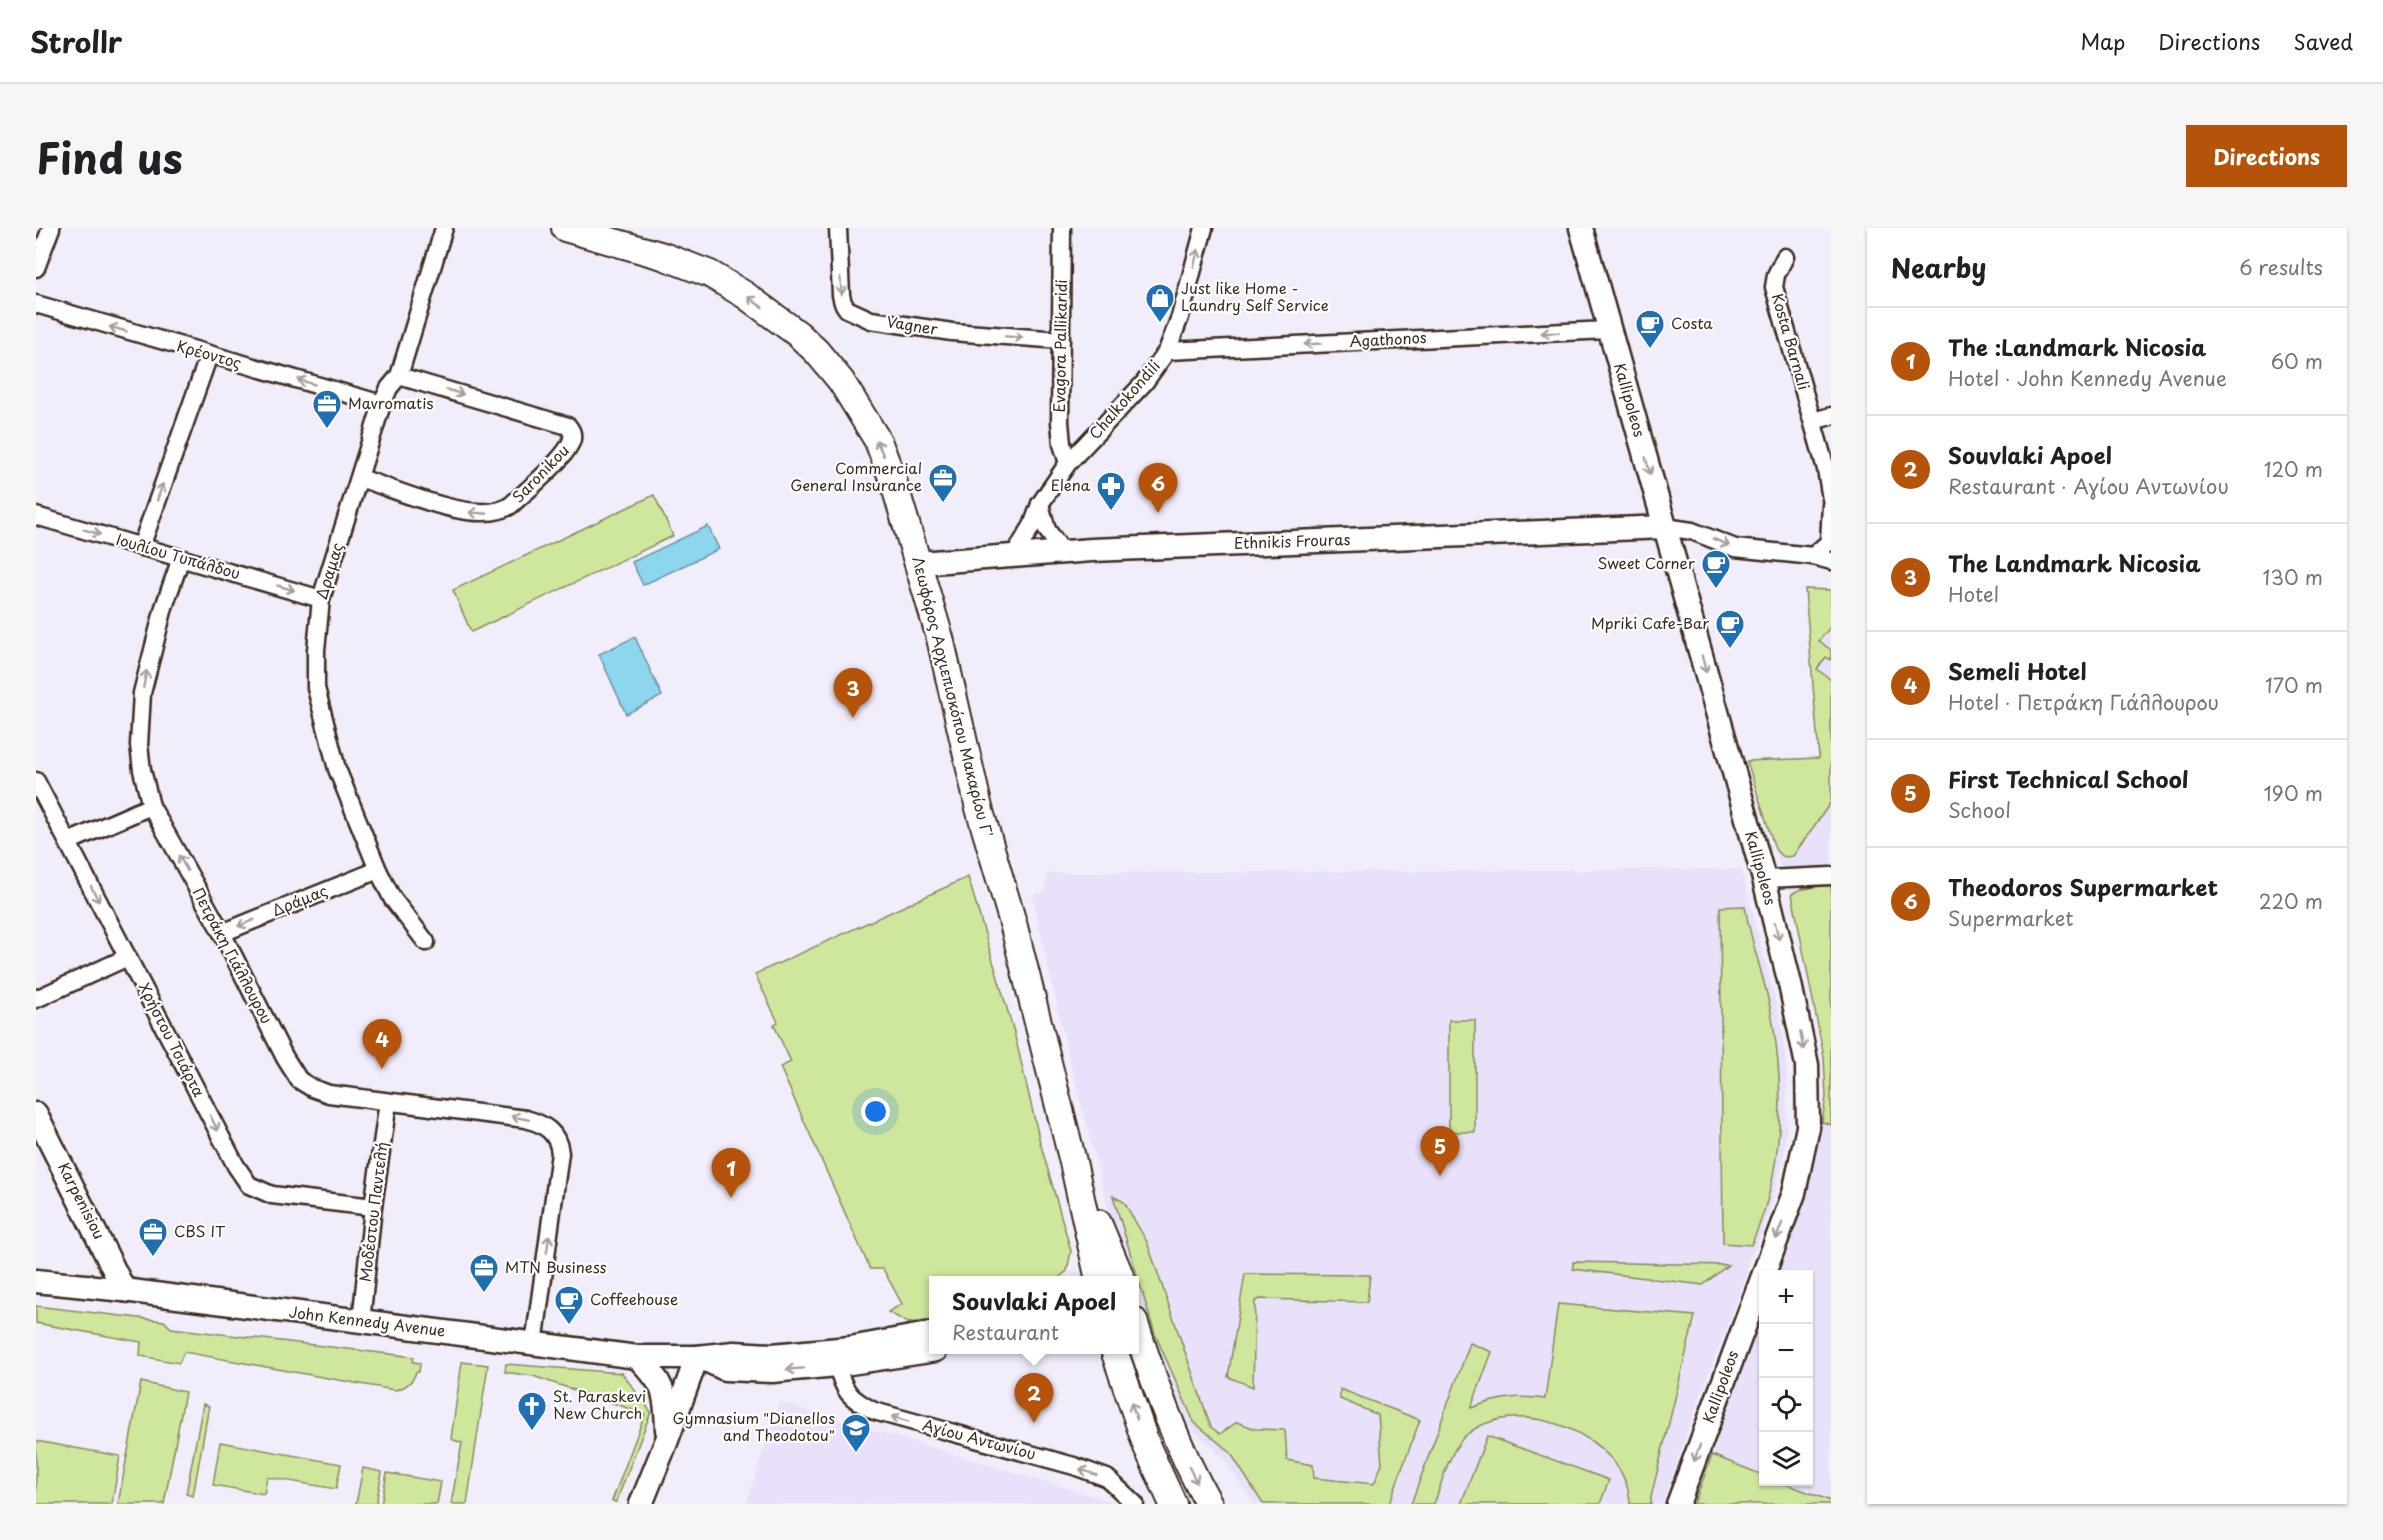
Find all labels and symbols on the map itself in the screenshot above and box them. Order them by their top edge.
one-way arrow [1191,249,1203,268]
one-way arrow [835,276,846,296]
place label: Just like Home - Laundry Self Service [1181,276,1329,316]
street label: Evagora Pallikaridi [1047,279,1072,413]
shop icon: Just like Home - Laundry Self Service [1144,282,1176,324]
street label: Kosta Barnali [1767,291,1816,393]
one-way arrow [747,296,763,308]
cafe icon: Costa [1634,308,1666,350]
street label: Vagner [885,309,939,340]
place label: Costa [1671,311,1713,334]
one-way arrow [109,323,128,334]
street label: Agathonos [1349,325,1427,352]
one-way arrow [1540,327,1560,338]
one-way arrow [1004,331,1024,342]
street label: Κρέοντος [174,333,245,374]
one-way arrow [1304,338,1324,349]
street label: Chalkokondili [1083,354,1165,444]
street label: Kallipoleos [1609,360,1652,439]
one-way arrow [297,376,316,388]
one-way arrow [445,387,464,398]
office icon: Mavromatis [311,388,343,430]
place label: Mavromatis [348,391,433,414]
street label: Saronikou [506,439,574,507]
one-way arrow [874,439,885,457]
place label: Commercial General Insurance [790,456,922,496]
one-way arrow [1643,456,1654,475]
office icon: Commercial General Insurance [927,462,959,504]
pin: 6 [1138,464,1178,513]
pharmacy icon: Elena [1095,470,1127,512]
place label: Elena [1051,473,1091,496]
one-way arrow [156,483,167,502]
one-way arrow [469,507,489,518]
one-way arrow [82,527,101,538]
street label: Ιουλίου Τυπάλδου [114,527,243,584]
street label: Ethnikis Frouras [1233,527,1351,554]
one-way arrow [1711,537,1730,548]
street label: Δραμας [309,539,348,602]
cafe icon: Sweet Corner [1700,548,1732,590]
place label: Sweet Corner [1597,551,1695,574]
street label: Λεωφόρος Αρχιεπισκόπου Μακαρίου Γ' [907,554,1000,839]
one-way arrow [276,583,295,594]
cafe icon: Mpriki Cafe-Bar [1714,608,1746,650]
place label: Mpriki Cafe-Bar [1591,611,1709,634]
one-way arrow [1698,654,1710,673]
pin: 3 [834,668,872,718]
one-way arrow [140,669,151,689]
street label: Kallipoleos [1740,828,1783,907]
one-way arrow [177,855,189,872]
street label: Δράμας [268,878,331,921]
street label: Πετράκη Γιάλλουρου [188,883,279,1028]
one-way arrow [90,884,102,902]
one-way arrow [237,918,255,929]
one-way arrow [1772,922,1783,941]
street label: Χρήστου Τσιάρτα [133,978,211,1101]
pin: 4 [362,1020,402,1069]
one-way arrow [1797,1031,1808,1050]
your location [861,1097,890,1126]
one-way arrow [511,1112,531,1123]
one-way arrow [208,1114,220,1131]
pin: 5 [1420,1126,1460,1176]
street label: Μοδέστου Παντελή [353,1141,393,1283]
pin: 1 [712,1148,750,1198]
street label: Karpenisiou [53,1158,112,1243]
office icon: CBS IT [137,1216,169,1258]
place label: CBS IT [174,1219,226,1242]
one-way arrow [1773,1221,1784,1240]
one-way arrow [542,1235,553,1254]
office icon: MTN Business [468,1252,500,1294]
place label: MTN Business [505,1255,607,1278]
cafe icon: Coffeehouse [553,1284,585,1326]
place label: Coffeehouse [590,1287,678,1310]
street label: John Kennedy Avenue [288,1300,447,1342]
street label: Kallipoleos [1696,1347,1743,1426]
one-way arrow [786,1364,806,1375]
pin: 2 [1014,1374,1054,1423]
place label: St. Paraskevi New Church [553,1384,646,1424]
church icon: St. Paraskevi New Church [516,1390,548,1432]
one-way arrow [1128,1402,1139,1421]
place label: Gymnasium "Dianellos and Theodotou" [673,1406,835,1446]
school or university icon: Gymnasium "Dianellos and Theodotou" [840,1412,872,1454]
street label: Αγίου Αντωνίου [920,1412,1039,1465]
one-way arrow [891,1413,910,1424]
one-way arrow [1690,1444,1701,1462]
one-way arrow [1079,1465,1098,1476]
one-way arrow [1188,1465,1200,1483]

